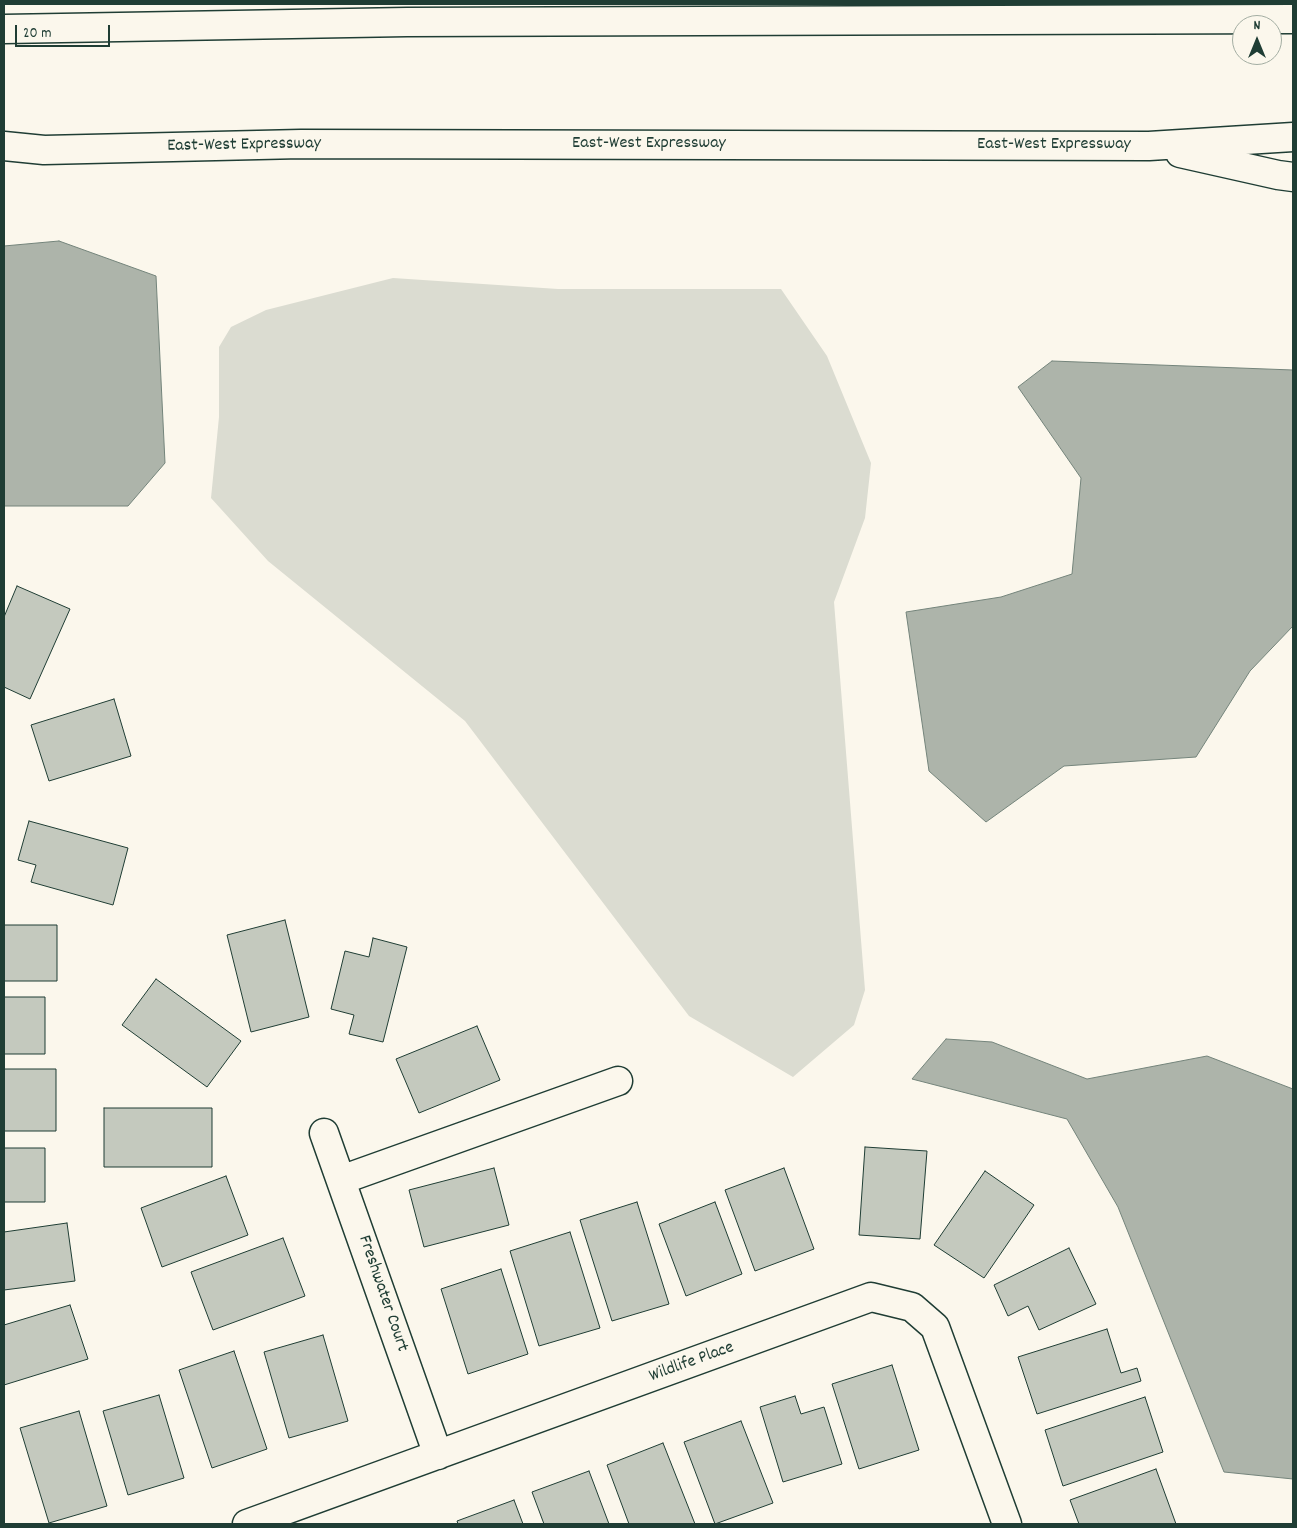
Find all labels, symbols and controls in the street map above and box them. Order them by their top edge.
scale bar [18,15,112,47]
north arrow [1232,15,1282,65]
text: N [1254,16,1260,36]
text: 20 m [23,23,51,45]
street label: East-West Expressway [167,134,321,158]
street label: East-West Expressway [572,134,726,156]
street label: East-West Expressway [977,135,1131,157]
street label: Freshwater Court [352,1233,412,1355]
street label: Wildlife Place [647,1338,737,1388]

